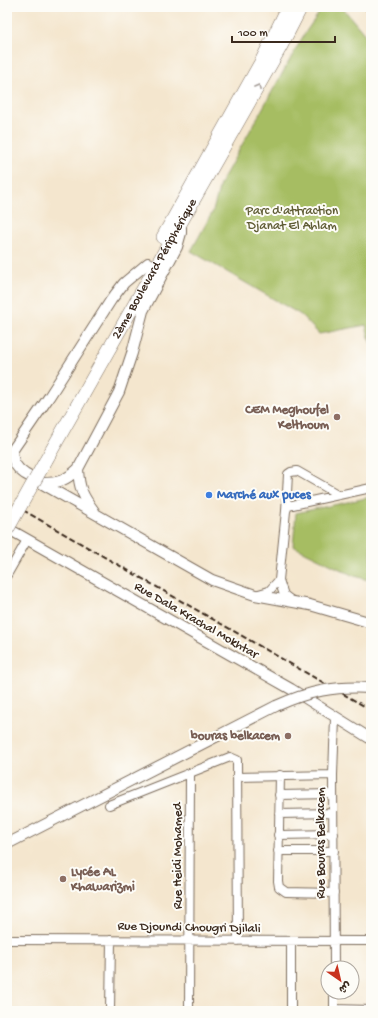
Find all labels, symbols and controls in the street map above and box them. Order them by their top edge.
scale bar [232,18,335,44]
text: 100 m [237,27,268,41]
one-way arrow [253,84,260,91]
street label: 2ème Boulevard Périphérique [109,196,200,342]
park label: Parc d'attraction Djanat El Ahlam [245,204,339,234]
place label: CEM Meghoufel Kelthoum [244,402,330,433]
marker: CEM Meghoufel Kelthoum [332,412,342,422]
place label: Marché aux puces [217,488,312,504]
marker: Marché aux puces [204,490,214,500]
street label: Rue Dala Krachal Mokhtar [131,579,262,663]
place label: bouras belkacem [190,729,281,744]
marker: bouras belkacem [283,731,293,741]
street label: Rue Bouras Belkacem [314,787,329,899]
street label: Rue Heidi Mohamed [171,801,186,909]
place label: Lycée AL Khawarizmi [70,865,135,895]
marker: Lycée AL Khawarizmi [58,874,68,884]
street label: Rue Djoundi Chougri Djilali [117,919,261,937]
north arrow [320,960,360,1000]
text: ش [336,978,353,995]

